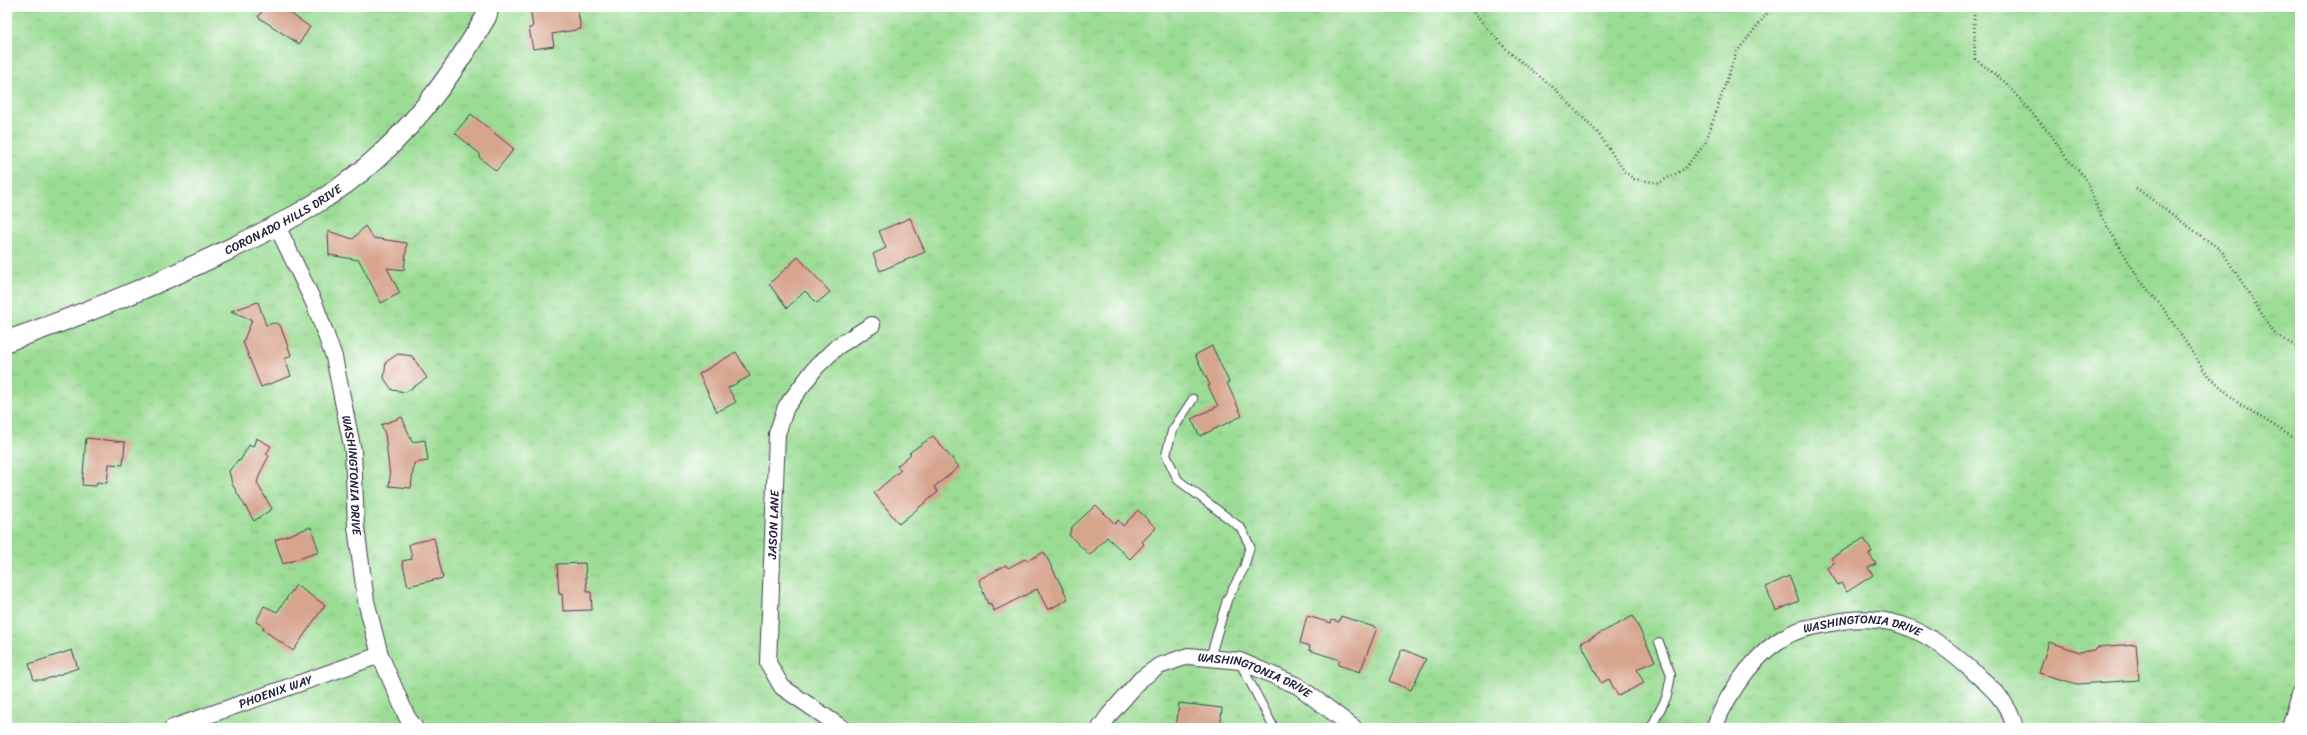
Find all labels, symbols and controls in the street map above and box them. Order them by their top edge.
street label: CORONADO HILLS DRIVE [221,178,348,261]
street label: WASHINGTONIA DRIVE [335,413,368,538]
street label: JASON LANE [761,488,786,560]
street label: WASHINGTONIA DRIVE [1801,608,1927,644]
street label: WASHINGTONIA DRIVE [1197,646,1318,705]
street label: PHOENIX WAY [236,668,316,715]

